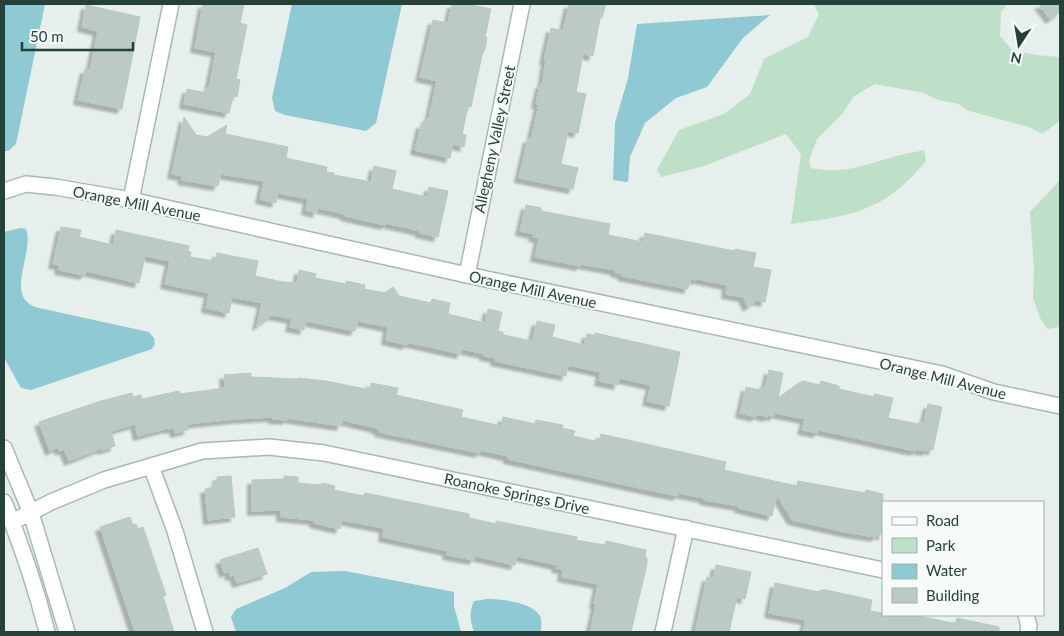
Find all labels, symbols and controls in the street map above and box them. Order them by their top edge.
scale bar [22,20,134,52]
north arrow [994,20,1044,70]
text: 50 m [30,27,64,45]
text: N [1009,49,1023,68]
street label: Allegheny Valley Street [470,63,519,214]
street label: Orange Mill Avenue [71,182,203,224]
street label: Orange Mill Avenue [468,267,599,311]
street label: Orange Mill Avenue [878,354,1008,402]
street label: Roanoke Springs Drive [443,469,592,517]
legend [882,501,1044,616]
text: Road [926,511,959,529]
text: Park [926,536,956,554]
text: Water [926,561,967,579]
text: Building [926,586,979,604]

